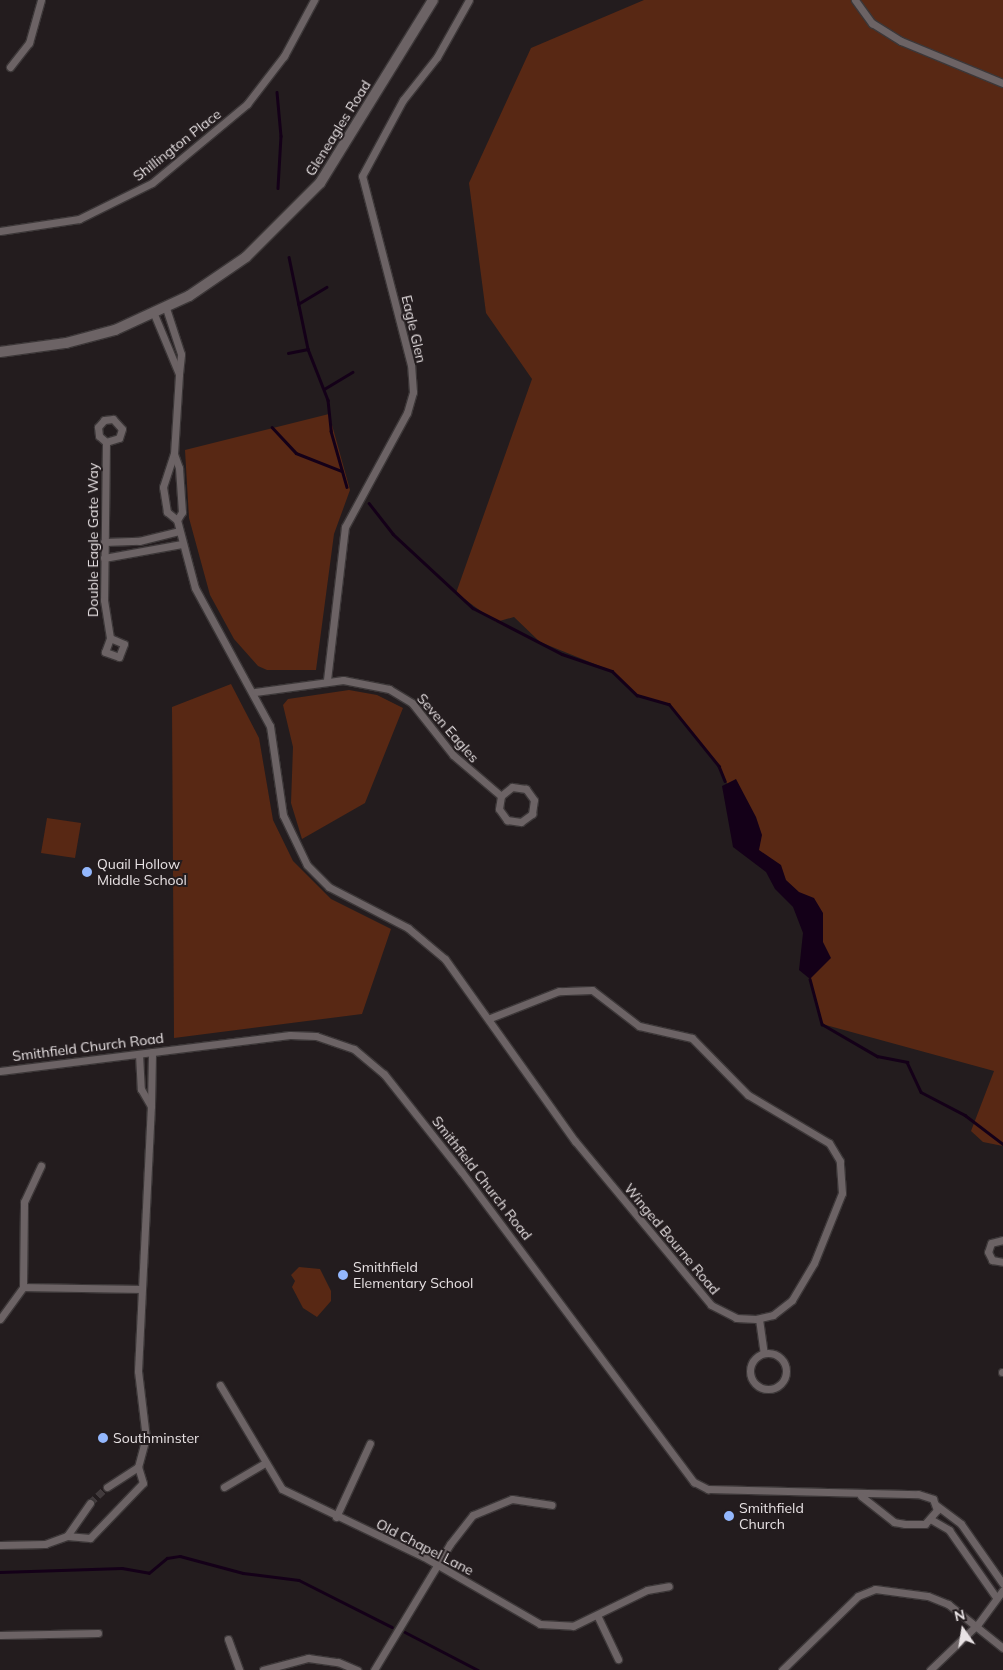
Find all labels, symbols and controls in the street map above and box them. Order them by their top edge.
street label: Gleneagles Road [302,77,374,179]
street label: Shillington Place [130,105,224,185]
street label: Eagle Glen [398,294,430,364]
street label: Double Eagle Gate Way [85,463,101,617]
street label: Seven Eagles [413,690,483,766]
place label: Quail Hollow Middle School [97,856,187,889]
marker: Quail Hollow Middle School [81,866,93,878]
street label: Smithfield Church Road [11,1029,165,1065]
street label: Smithfield Church Road [428,1113,536,1243]
street label: Winged Bourne Road [621,1180,723,1298]
place label: Smithfield Elementary School [353,1259,473,1292]
marker: Smithfield Elementary School [337,1269,349,1281]
place label: Southminster [113,1430,199,1446]
marker: Southminster [97,1432,109,1444]
place label: Smithfield Church [739,1500,804,1532]
marker: Smithfield Church [723,1510,735,1522]
street label: Old Chapel Lane [373,1515,477,1579]
north arrow [938,1605,988,1655]
text: N [952,1605,967,1625]

